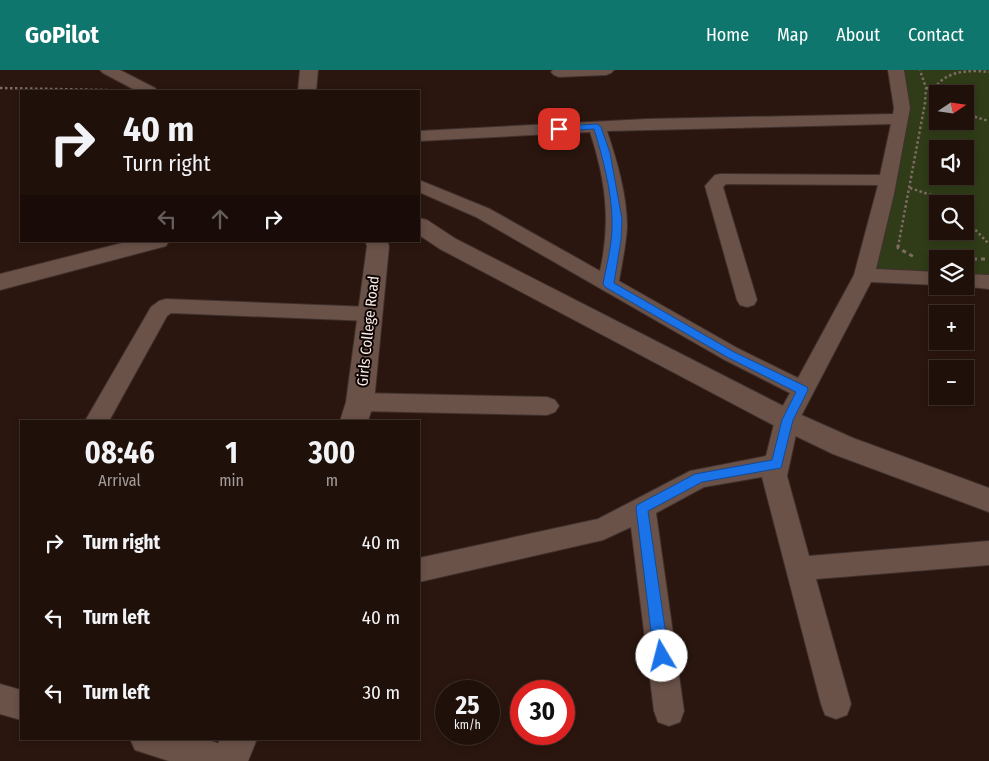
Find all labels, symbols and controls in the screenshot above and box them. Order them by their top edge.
text: GoPilot [25,21,99,49]
text: Home [706,24,749,46]
text: Map [777,24,808,46]
text: About [836,24,880,46]
text: Contact [908,24,964,46]
north arrow [929,85,974,130]
map controls [929,85,974,405]
text: 40 m [123,108,194,150]
pin [538,108,580,150]
icon: right [40,110,105,175]
icon: arrive [545,115,573,143]
button: sound [929,140,974,185]
text: Turn right [123,150,211,177]
button: search [929,195,974,240]
icon: left [153,205,181,233]
icon: ahead [206,205,234,233]
icon: right [259,205,287,233]
button: layers [929,250,974,295]
street label: Girls College Road [353,275,383,387]
button: + [929,305,974,350]
button: − [929,360,974,405]
text: 08:46 [85,435,155,471]
text: 1 [225,435,238,471]
text: 300 [308,435,355,471]
text: Arrival [98,471,141,490]
text: min [219,471,244,490]
text: m [326,471,338,490]
icon: right [40,529,68,557]
text: Turn right [83,531,160,554]
text: 40 m [362,531,400,554]
icon: left [40,604,68,632]
text: Turn left [83,606,150,629]
text: 40 m [362,606,400,629]
position arrow [635,629,687,681]
icon: left [40,679,68,707]
speed limit sign: 30 [510,680,575,745]
text: Turn left [83,681,150,704]
text: 30 m [362,681,400,704]
text: 25 [456,691,479,721]
text: km/h [454,718,481,732]

